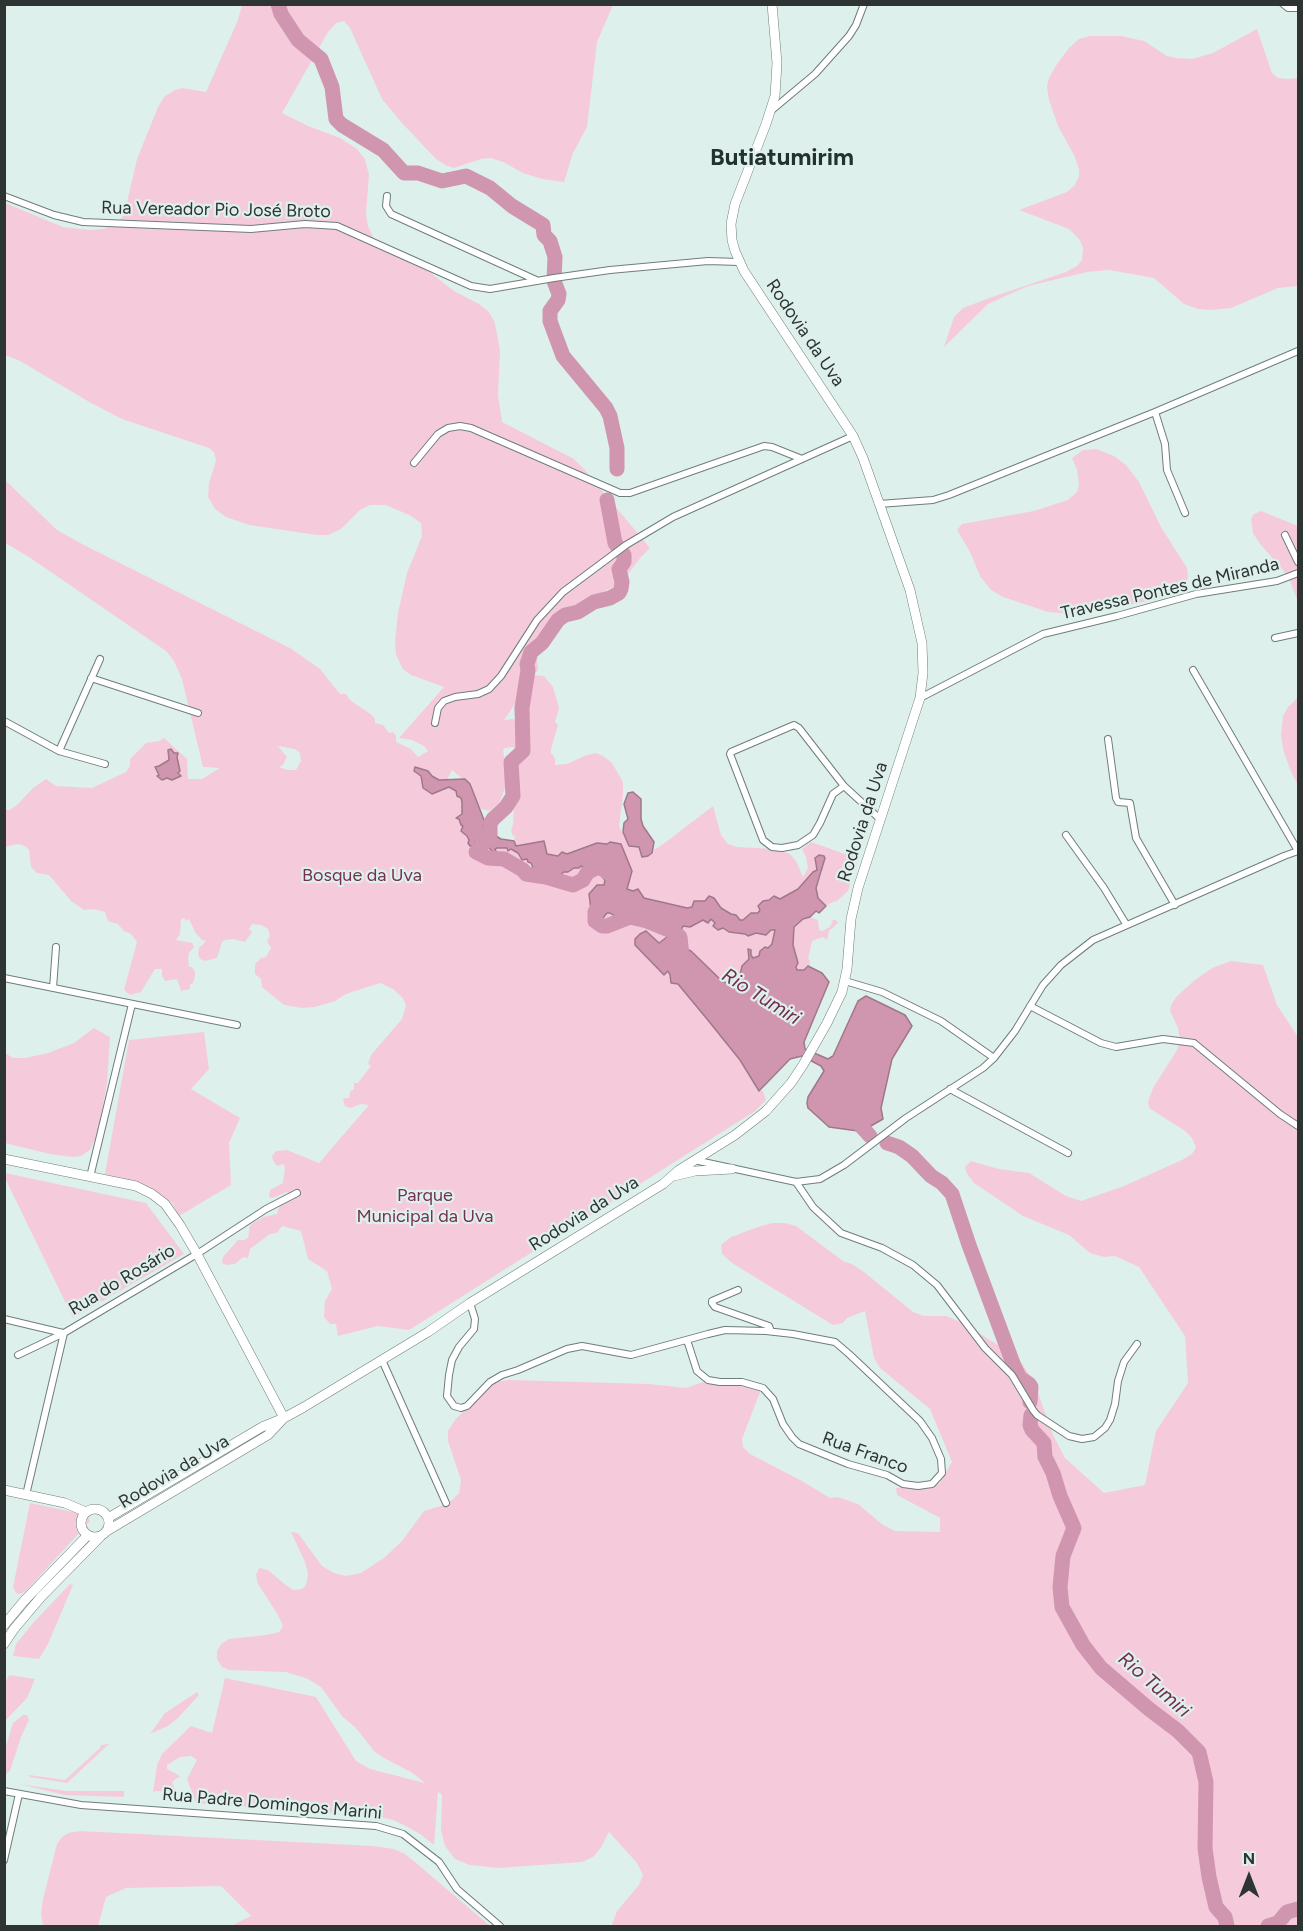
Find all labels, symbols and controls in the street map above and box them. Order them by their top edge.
district label: Butiatumirim [710,144,854,172]
street label: Rua Vereador Pio José Broto [101,197,331,223]
street label: Rodovia da Uva [761,275,849,391]
street label: Travessa Pontes de Miranda [1059,553,1281,625]
street label: Rodovia da Uva [833,759,893,885]
park label: Bosque da Uva [302,865,422,887]
water label: Rio Tumiri [717,963,805,1031]
street label: Rodovia da Uva [525,1172,643,1256]
park label: Parque Municipal da Uva [357,1185,493,1228]
street label: Rua do Rosário [65,1240,179,1320]
street label: Rua Franco [819,1427,911,1479]
street label: Rodovia da Uva [115,1431,233,1513]
water label: Rio Tumiri [1113,1647,1195,1723]
street label: Rua Padre Domingos Marini [161,1784,383,1824]
north arrow [1219,1847,1279,1907]
text: N [1243,1849,1255,1868]

